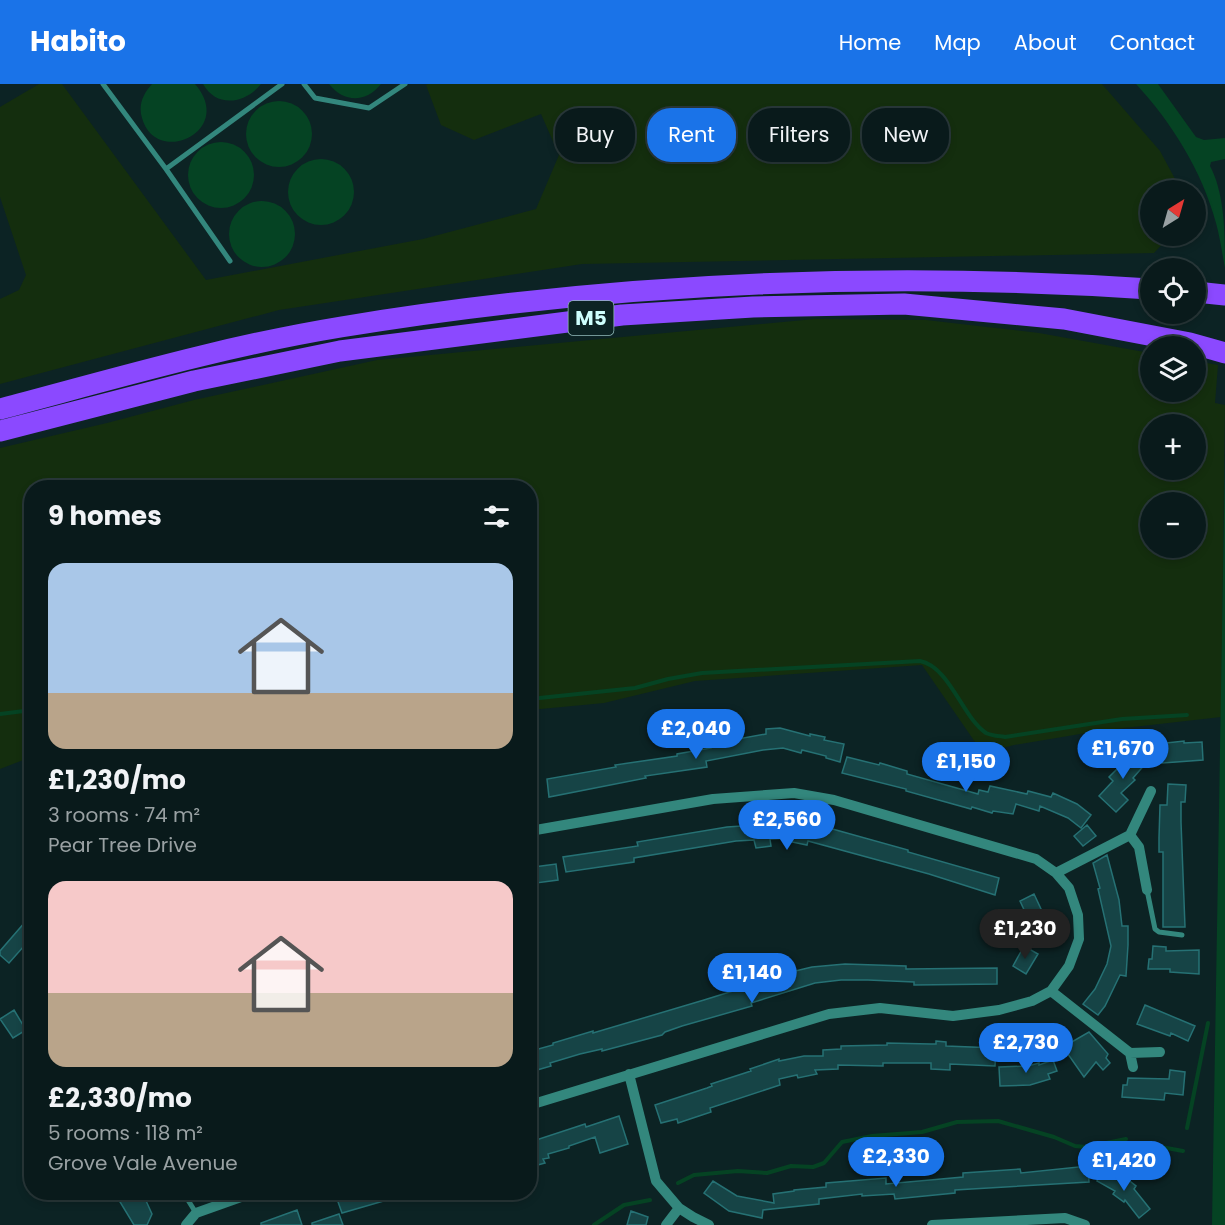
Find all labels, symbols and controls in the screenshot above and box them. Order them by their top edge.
text: Habito [30,22,126,61]
text: Home [839,28,901,57]
text: Map [934,28,981,57]
text: About [1014,28,1077,57]
text: Contact [1110,28,1195,57]
chip: Buy [555,108,635,162]
chip: Rent [647,108,736,162]
chip: Filters [748,108,850,162]
chip: New [862,108,949,162]
north arrow [1140,180,1206,246]
map controls [1140,180,1206,558]
button: locate [1140,258,1206,324]
road number: M5 [568,301,614,335]
button: layers [1140,336,1206,402]
button: + [1140,414,1206,480]
button: − [1140,492,1206,558]
text: 9 homes [48,498,162,534]
icon: filters [480,500,513,533]
icon: home [227,602,335,710]
pin: £2,040 [647,709,745,760]
text: £2,040 [661,714,731,742]
pin: £1,670 [1074,729,1172,780]
text: £1,670 [1092,734,1155,762]
pin: £1,150 [917,742,1015,793]
text: £1,150 [936,747,996,775]
text: £1,230/mo [48,762,186,798]
pin: £2,560 [738,800,836,851]
text: 3 rooms · 74 m² [48,801,200,829]
text: £2,560 [752,805,822,833]
text: Pear Tree Drive [48,831,197,859]
pin: £1,230 [976,909,1074,960]
text: £1,230 [993,914,1057,942]
icon: home [227,920,335,1028]
pin: £1,140 [703,953,801,1004]
text: £1,140 [722,958,782,986]
pin: £2,730 [977,1023,1075,1074]
text: £2,730 [993,1028,1059,1056]
text: £2,330/mo [48,1080,192,1116]
text: 5 rooms · 118 m² [48,1119,203,1147]
pin: £2,330 [847,1137,945,1188]
pin: £1,420 [1075,1141,1173,1192]
text: £2,330 [862,1142,930,1170]
text: £1,420 [1092,1146,1156,1174]
text: Grove Vale Avenue [48,1149,238,1177]

